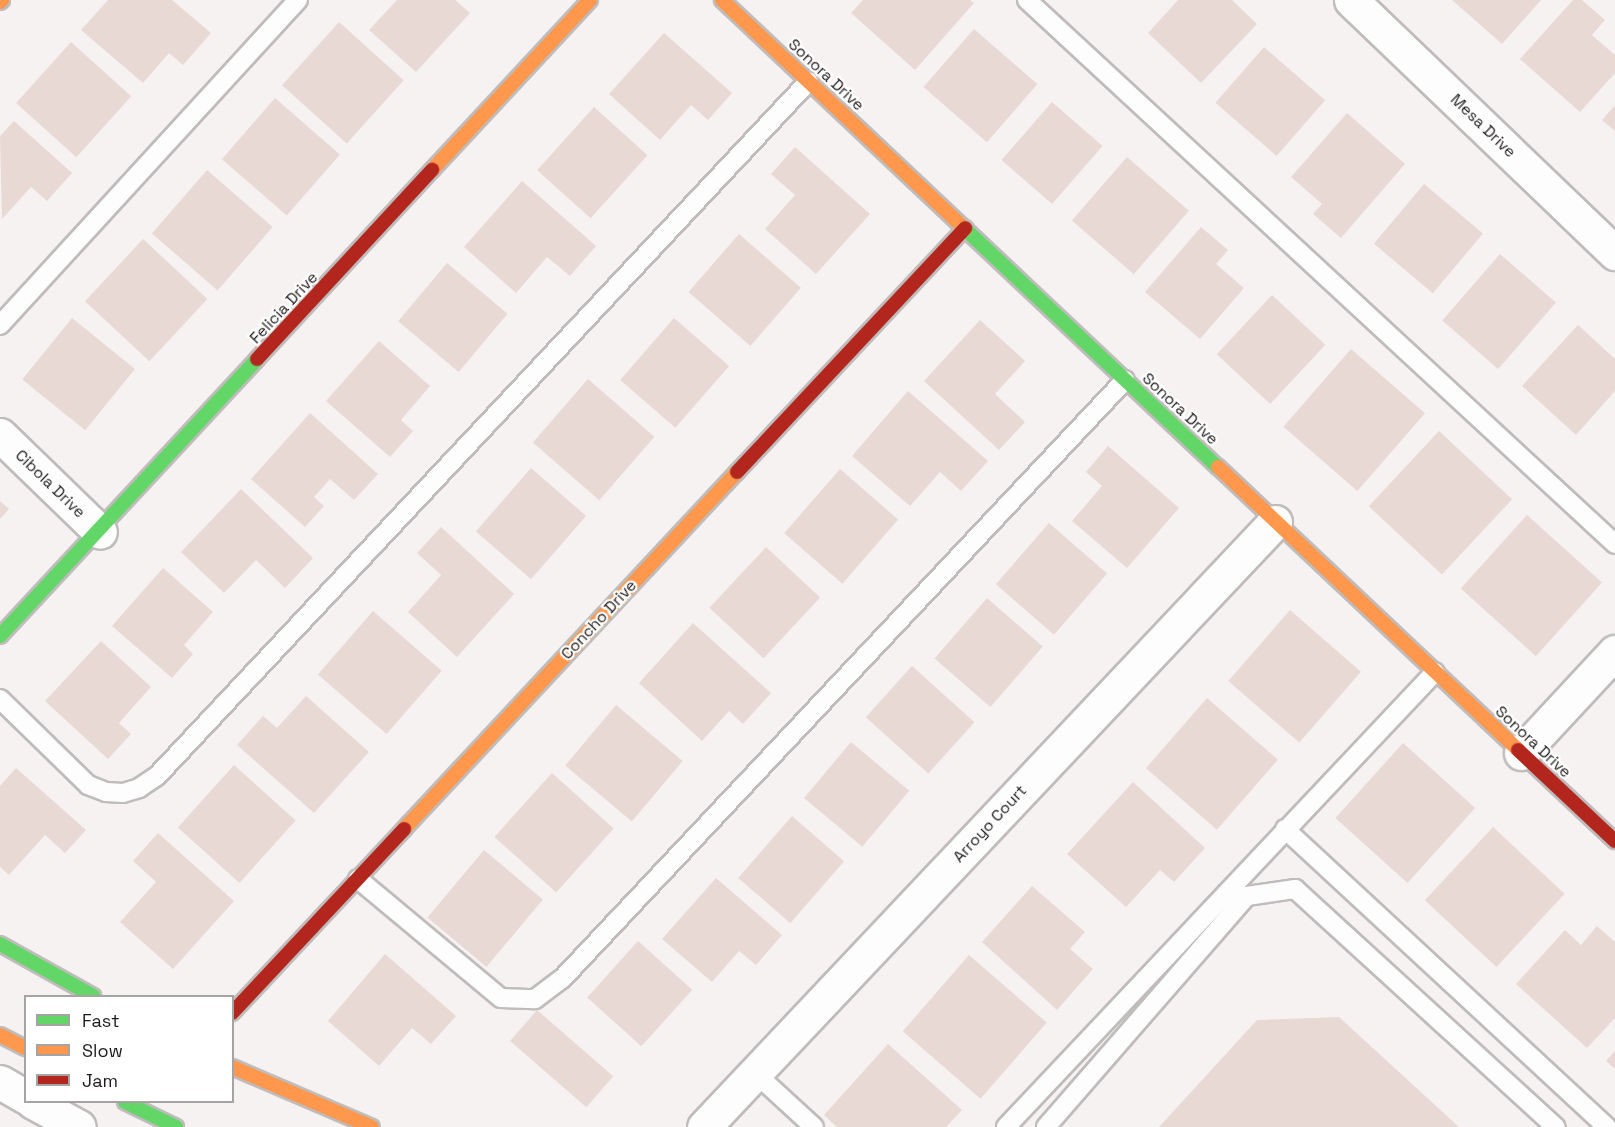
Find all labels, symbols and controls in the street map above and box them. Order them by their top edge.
street label: Sonora Drive [784,35,868,115]
street label: Mesa Drive [1446,90,1520,162]
street label: Felicia Drive [246,268,322,348]
street label: Sonora Drive [1138,369,1222,449]
street label: Cibola Drive [11,446,89,522]
street label: Concho Drive [557,576,641,664]
street label: Sonora Drive [1491,702,1575,782]
street label: Arroyo Court [949,781,1031,867]
legend [24,995,234,1103]
text: Fast [82,1009,119,1032]
text: Slow [82,1039,123,1062]
text: Jam [82,1069,118,1092]

